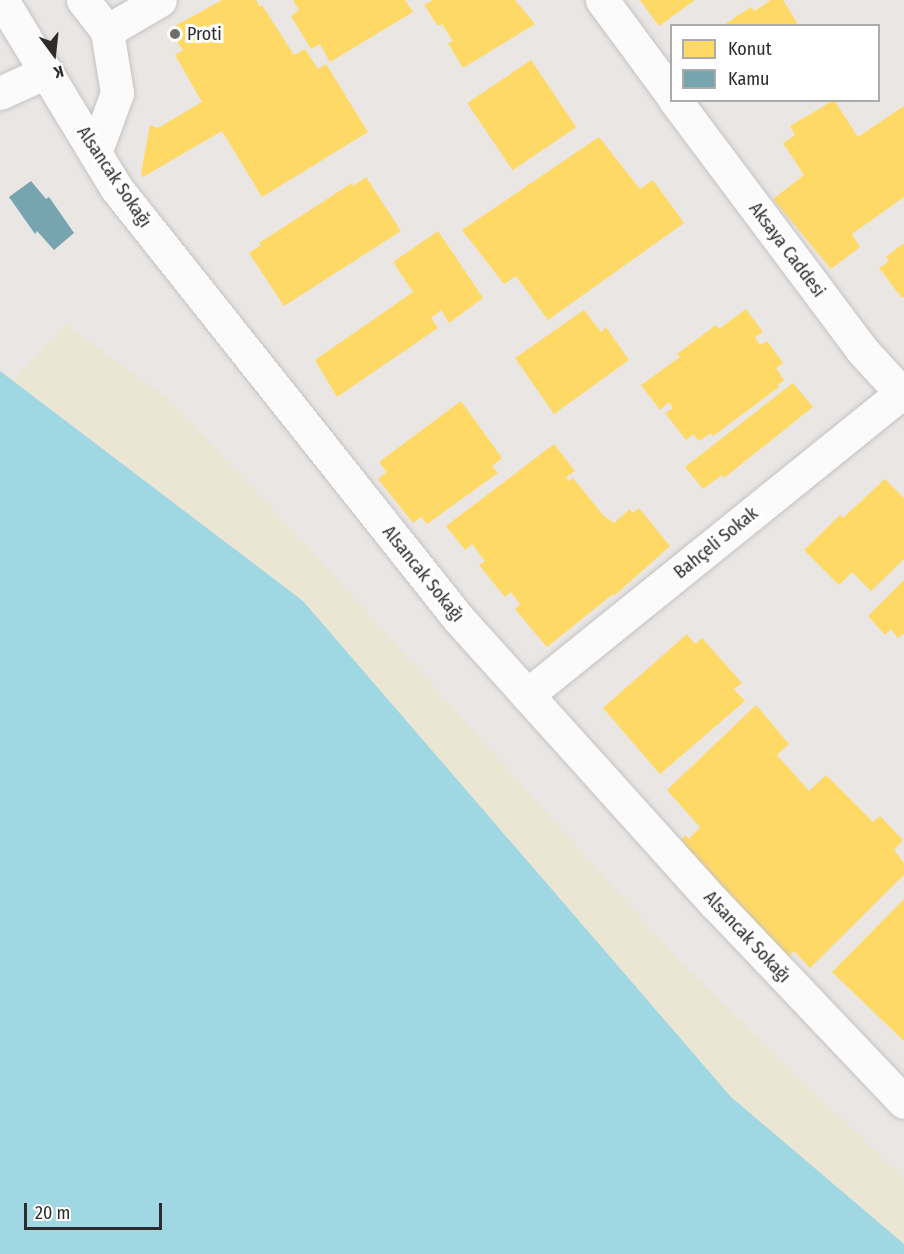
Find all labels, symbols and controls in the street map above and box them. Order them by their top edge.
place label: Proti [187,23,222,45]
north arrow [24,24,84,84]
legend [670,24,880,102]
marker: Proti [168,27,182,41]
text: Konut [728,38,772,60]
text: K [52,61,66,82]
text: Kamu [728,68,769,90]
street label: Alsancak Sokağı [72,122,156,232]
street label: Aksaya Caddesi [744,198,830,302]
street label: Bahçeli Sokak [670,503,762,583]
street label: Alsancak Sokağı [378,522,468,626]
street label: Alsancak Sokağı [699,887,795,987]
scale bar [27,1191,165,1229]
text: 20 m [35,1202,70,1224]

